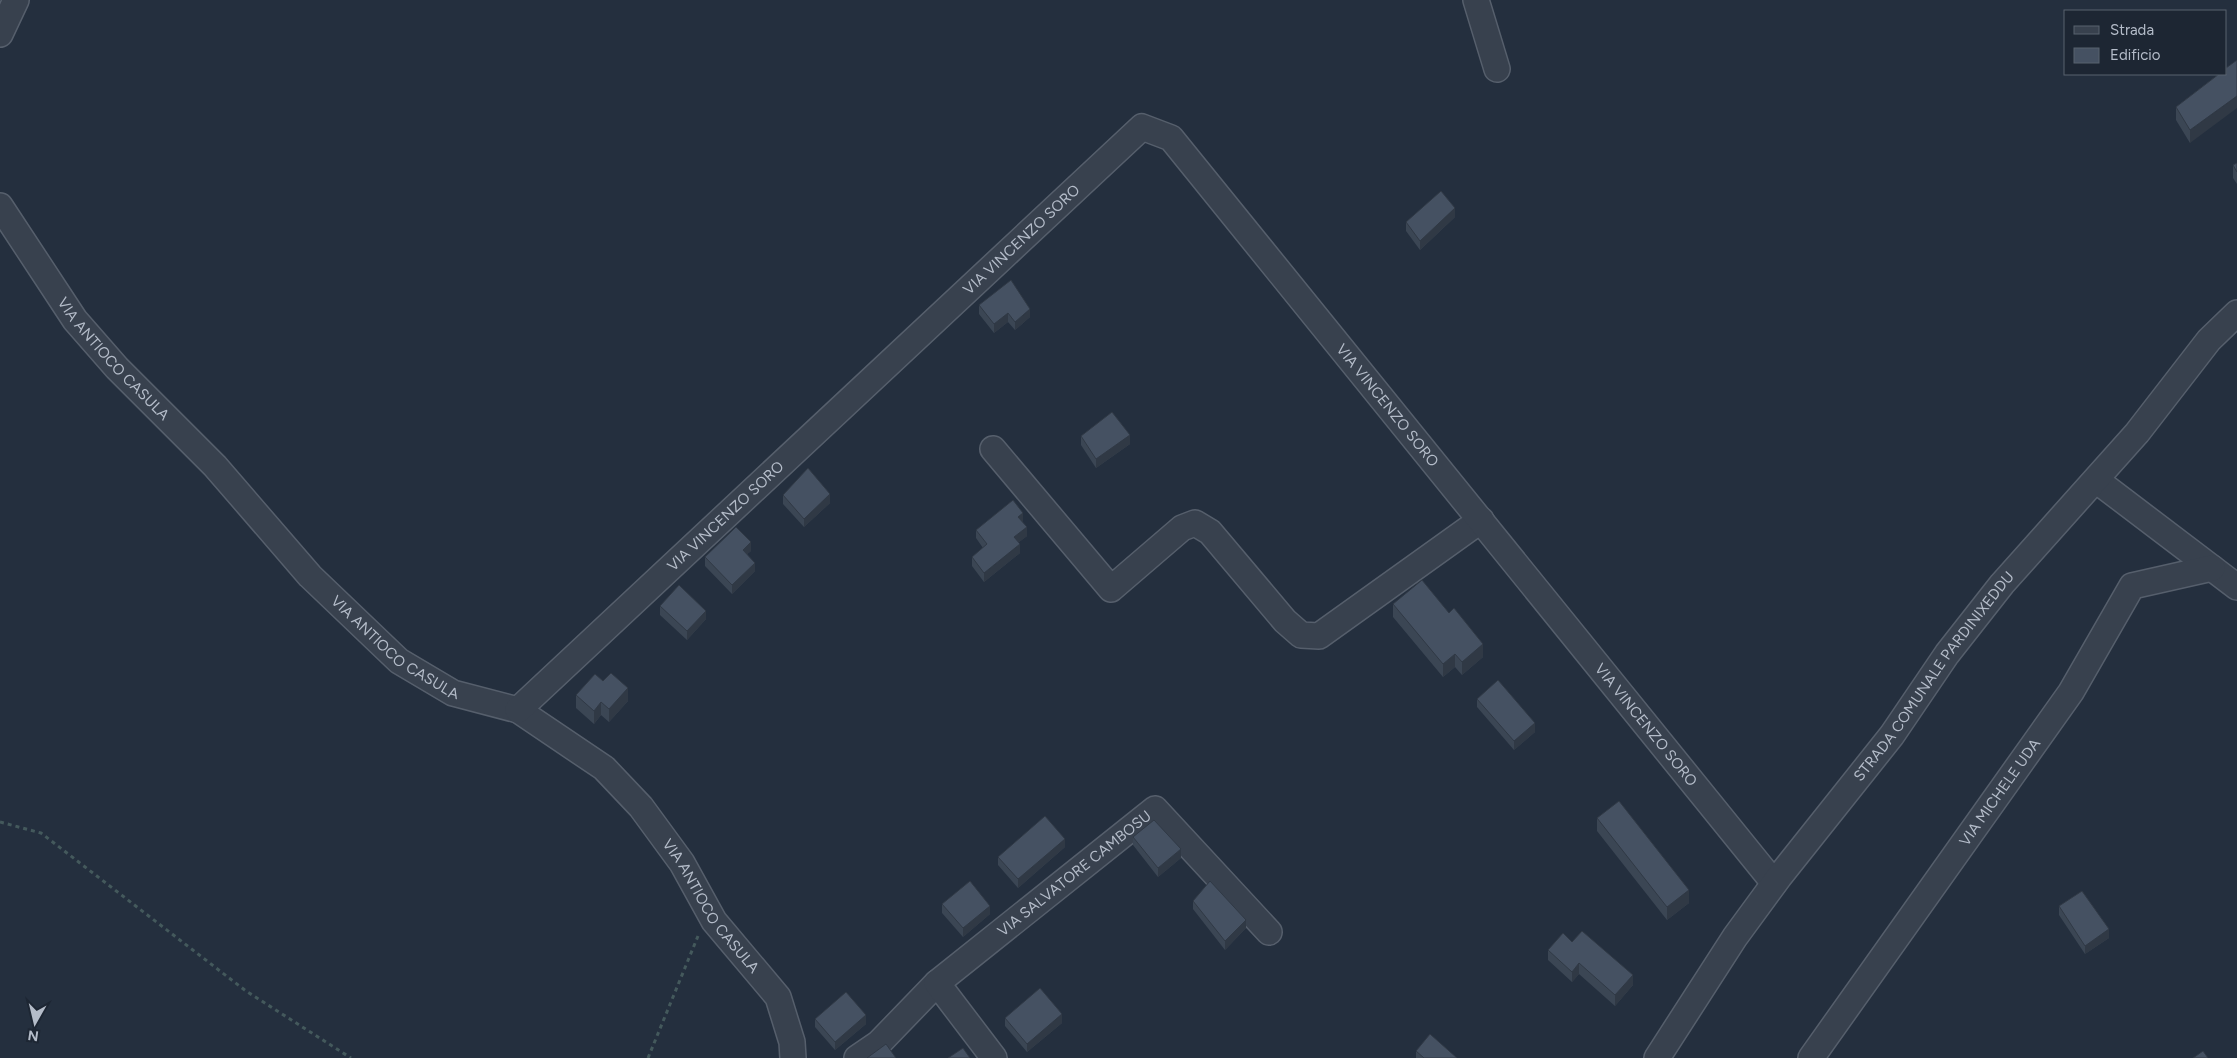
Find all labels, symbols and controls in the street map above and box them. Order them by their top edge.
legend [2064,10,2227,75]
text: Strada [2110,21,2154,39]
text: Edificio [2110,46,2161,64]
street label: VIA VINCENZO SORO [960,181,1083,298]
street label: VIA ANTIOCO CASULA [54,294,173,424]
street label: VIA VINCENZO SORO [1332,340,1442,470]
street label: VIA VINCENZO SORO [664,457,787,575]
street label: STRADA COMUNALE PARDINIXEDDU [1850,568,2018,785]
street label: VIA ANTIOCO CASULA [327,592,461,703]
street label: VIA VINCENZO SORO [1591,660,1701,790]
street label: VIA MICHELE UDA [1955,735,2044,849]
street label: VIA SALVATORE CAMBOSU [994,807,1155,940]
street label: VIA ANTIOCO CASULA [658,835,763,977]
north arrow [10,998,60,1048]
text: N [27,1026,40,1045]

